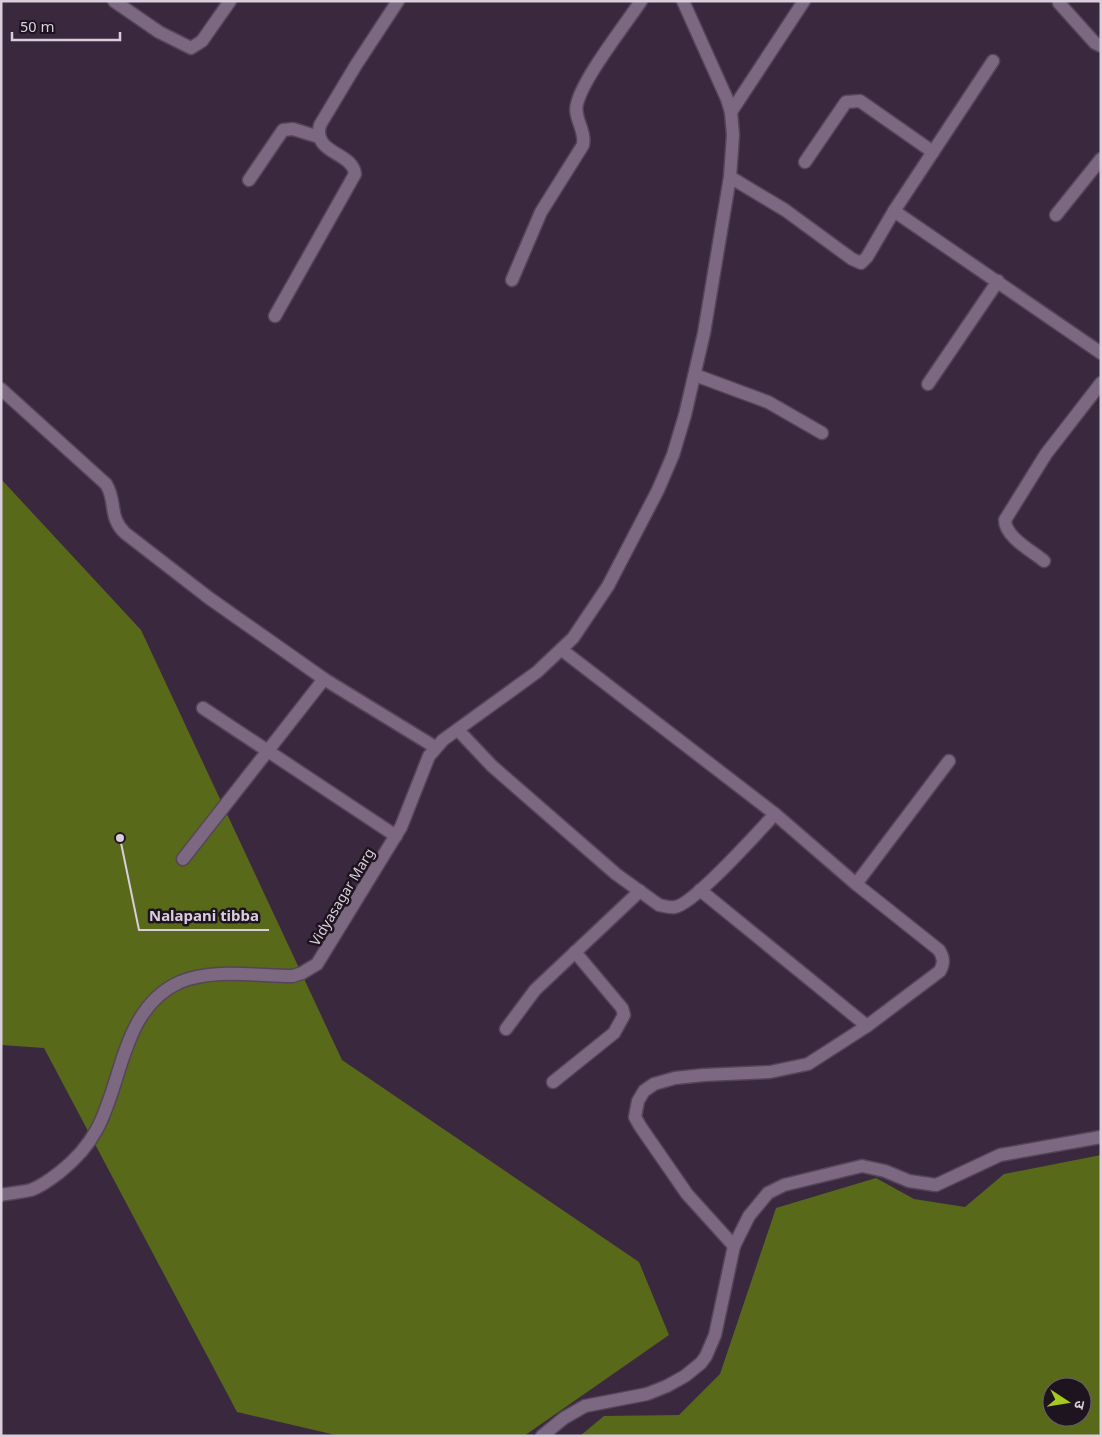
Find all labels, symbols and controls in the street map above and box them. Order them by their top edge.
scale bar [12,10,120,42]
text: 50 m [20,19,54,38]
street label: Vidyasagar Marg [307,845,380,950]
callout: Nalapani tibba [139,900,269,930]
text: Nalapani tibba [149,908,259,927]
north arrow [1042,1377,1092,1427]
text: उ [1068,1398,1088,1411]

